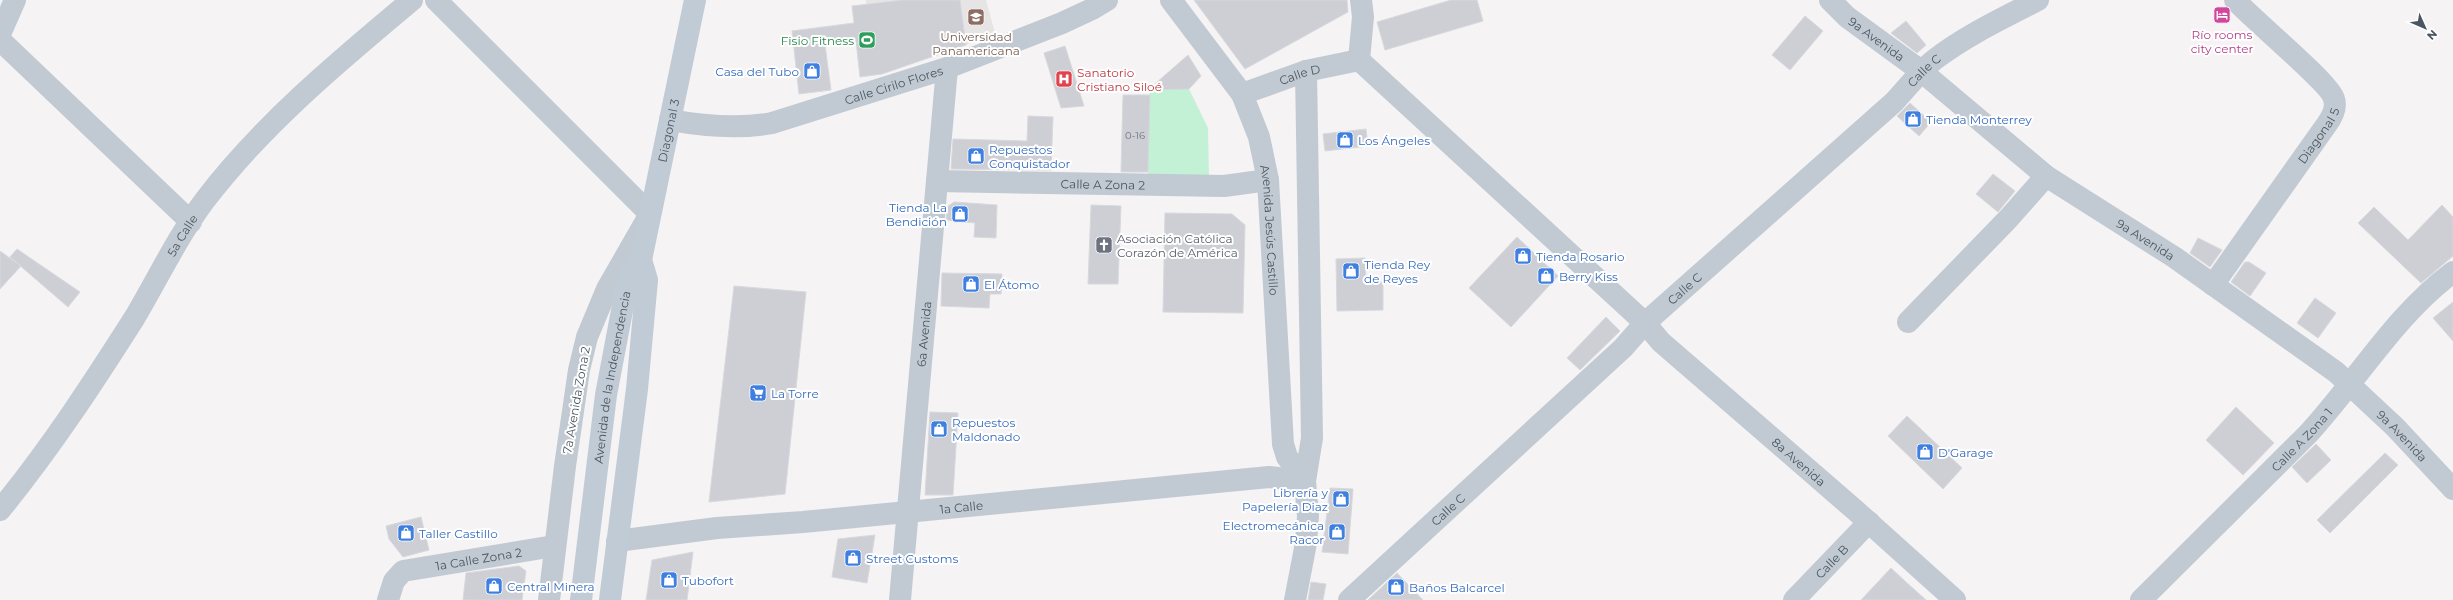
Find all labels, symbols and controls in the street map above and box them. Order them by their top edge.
hotel icon: Río rooms city center [2212,5,2232,25]
school or university icon: Universidad Panamericana [966,7,986,27]
north arrow [2405,8,2445,48]
street label: 9a Avenida [1846,13,1908,64]
place label: Río rooms city center [2191,27,2253,56]
text: N [2424,27,2440,43]
place label: Universidad Panamericana [932,29,1020,58]
sports icon: Fisio Fitness [857,30,877,50]
place label: Fisio Fitness [781,33,854,48]
street label: Calle C [1904,50,1944,90]
shop icon: Casa del Tubo [802,61,822,81]
street label: Calle D [1277,61,1321,88]
street label: Calle Cirilo Flores [843,62,945,107]
place label: Casa del Tubo [715,64,799,79]
place label: Sanatorio Cristiano Siloé [1077,65,1162,94]
hospital icon: Sanatorio Cristiano Siloé [1054,69,1074,89]
street label: Diagonal 3 [654,97,682,163]
street label: Diagonal 5 [2294,106,2342,166]
shop icon: Tienda Monterrey [1903,109,1923,129]
place label: Tienda Monterrey [1926,112,2032,127]
house number: 0-16 [1125,129,1145,142]
shop icon: Los Ángeles [1335,130,1355,150]
place label: Los Ángeles [1358,133,1430,148]
place label: Repuestos Conquistador [989,142,1071,171]
shop icon: Repuestos Conquistador [966,146,986,166]
street label: Avenida Jesús Castillo [1257,163,1282,296]
street label: Calle A Zona 2 [1061,176,1146,192]
place label: Tienda La Bendición [886,200,947,229]
shop icon: Tienda La Bendición [950,204,970,224]
street label: 5a Calle [163,211,200,259]
street label: 9a Avenida [2114,215,2178,263]
place label: Asociación Católica Corazón de América [1117,231,1238,260]
church icon: Asociación Católica Corazón de América [1094,235,1114,255]
shop icon: Tienda Rosario [1513,246,1533,266]
place label: Tienda Rosario [1536,249,1624,264]
place label: Tienda Rey de Reyes [1364,257,1431,286]
shop icon: Tienda Rey de Reyes [1341,261,1361,281]
shop icon: Berry Kiss [1536,266,1556,286]
place label: Berry Kiss [1559,269,1618,284]
street label: Calle C [1664,269,1705,307]
shop icon: El Átomo [961,274,981,294]
place label: El Átomo [984,277,1039,292]
street label: Avenida de la Independencia [590,290,633,464]
street label: 6a Avenida [913,300,934,368]
street label: 7a Avenida Zona 2 [559,345,593,455]
supermarket icon: La Torre [748,383,768,403]
place label: La Torre [771,386,819,401]
street label: Calle A Zona 1 [2268,405,2335,474]
street label: 9a Avenida [2374,407,2431,464]
place label: Repuestos Maldonado [952,415,1020,444]
shop icon: Repuestos Maldonado [929,419,949,439]
street label: 8a Avenida [1769,434,1829,489]
shop icon: D'Garage [1915,442,1935,462]
place label: D'Garage [1938,445,1993,460]
place label: Librería y Papelería Diaz [1242,485,1328,514]
shop icon: Librería y Papelería Diaz [1331,489,1351,509]
street label: Calle C [1427,490,1468,529]
street label: 1a Calle [939,497,984,516]
place label: Electromecánica Racor [1223,518,1324,547]
shop icon: Electromecánica Racor [1327,522,1347,542]
shop icon: Taller Castillo [396,523,416,543]
place label: Taller Castillo [419,526,498,541]
street label: Calle B [1812,541,1851,581]
street label: 1a Calle Zona 2 [434,544,523,573]
shop icon: Street Customs [843,548,863,568]
place label: Street Customs [866,551,959,566]
shop icon: Tubofort [659,570,679,590]
place label: Tubofort [682,573,734,588]
shop icon: Central Minera [484,576,504,596]
shop icon: Baños Balcarcel [1386,577,1406,597]
place label: Central Minera [507,579,595,594]
place label: Baños Balcarcel [1409,580,1505,595]

